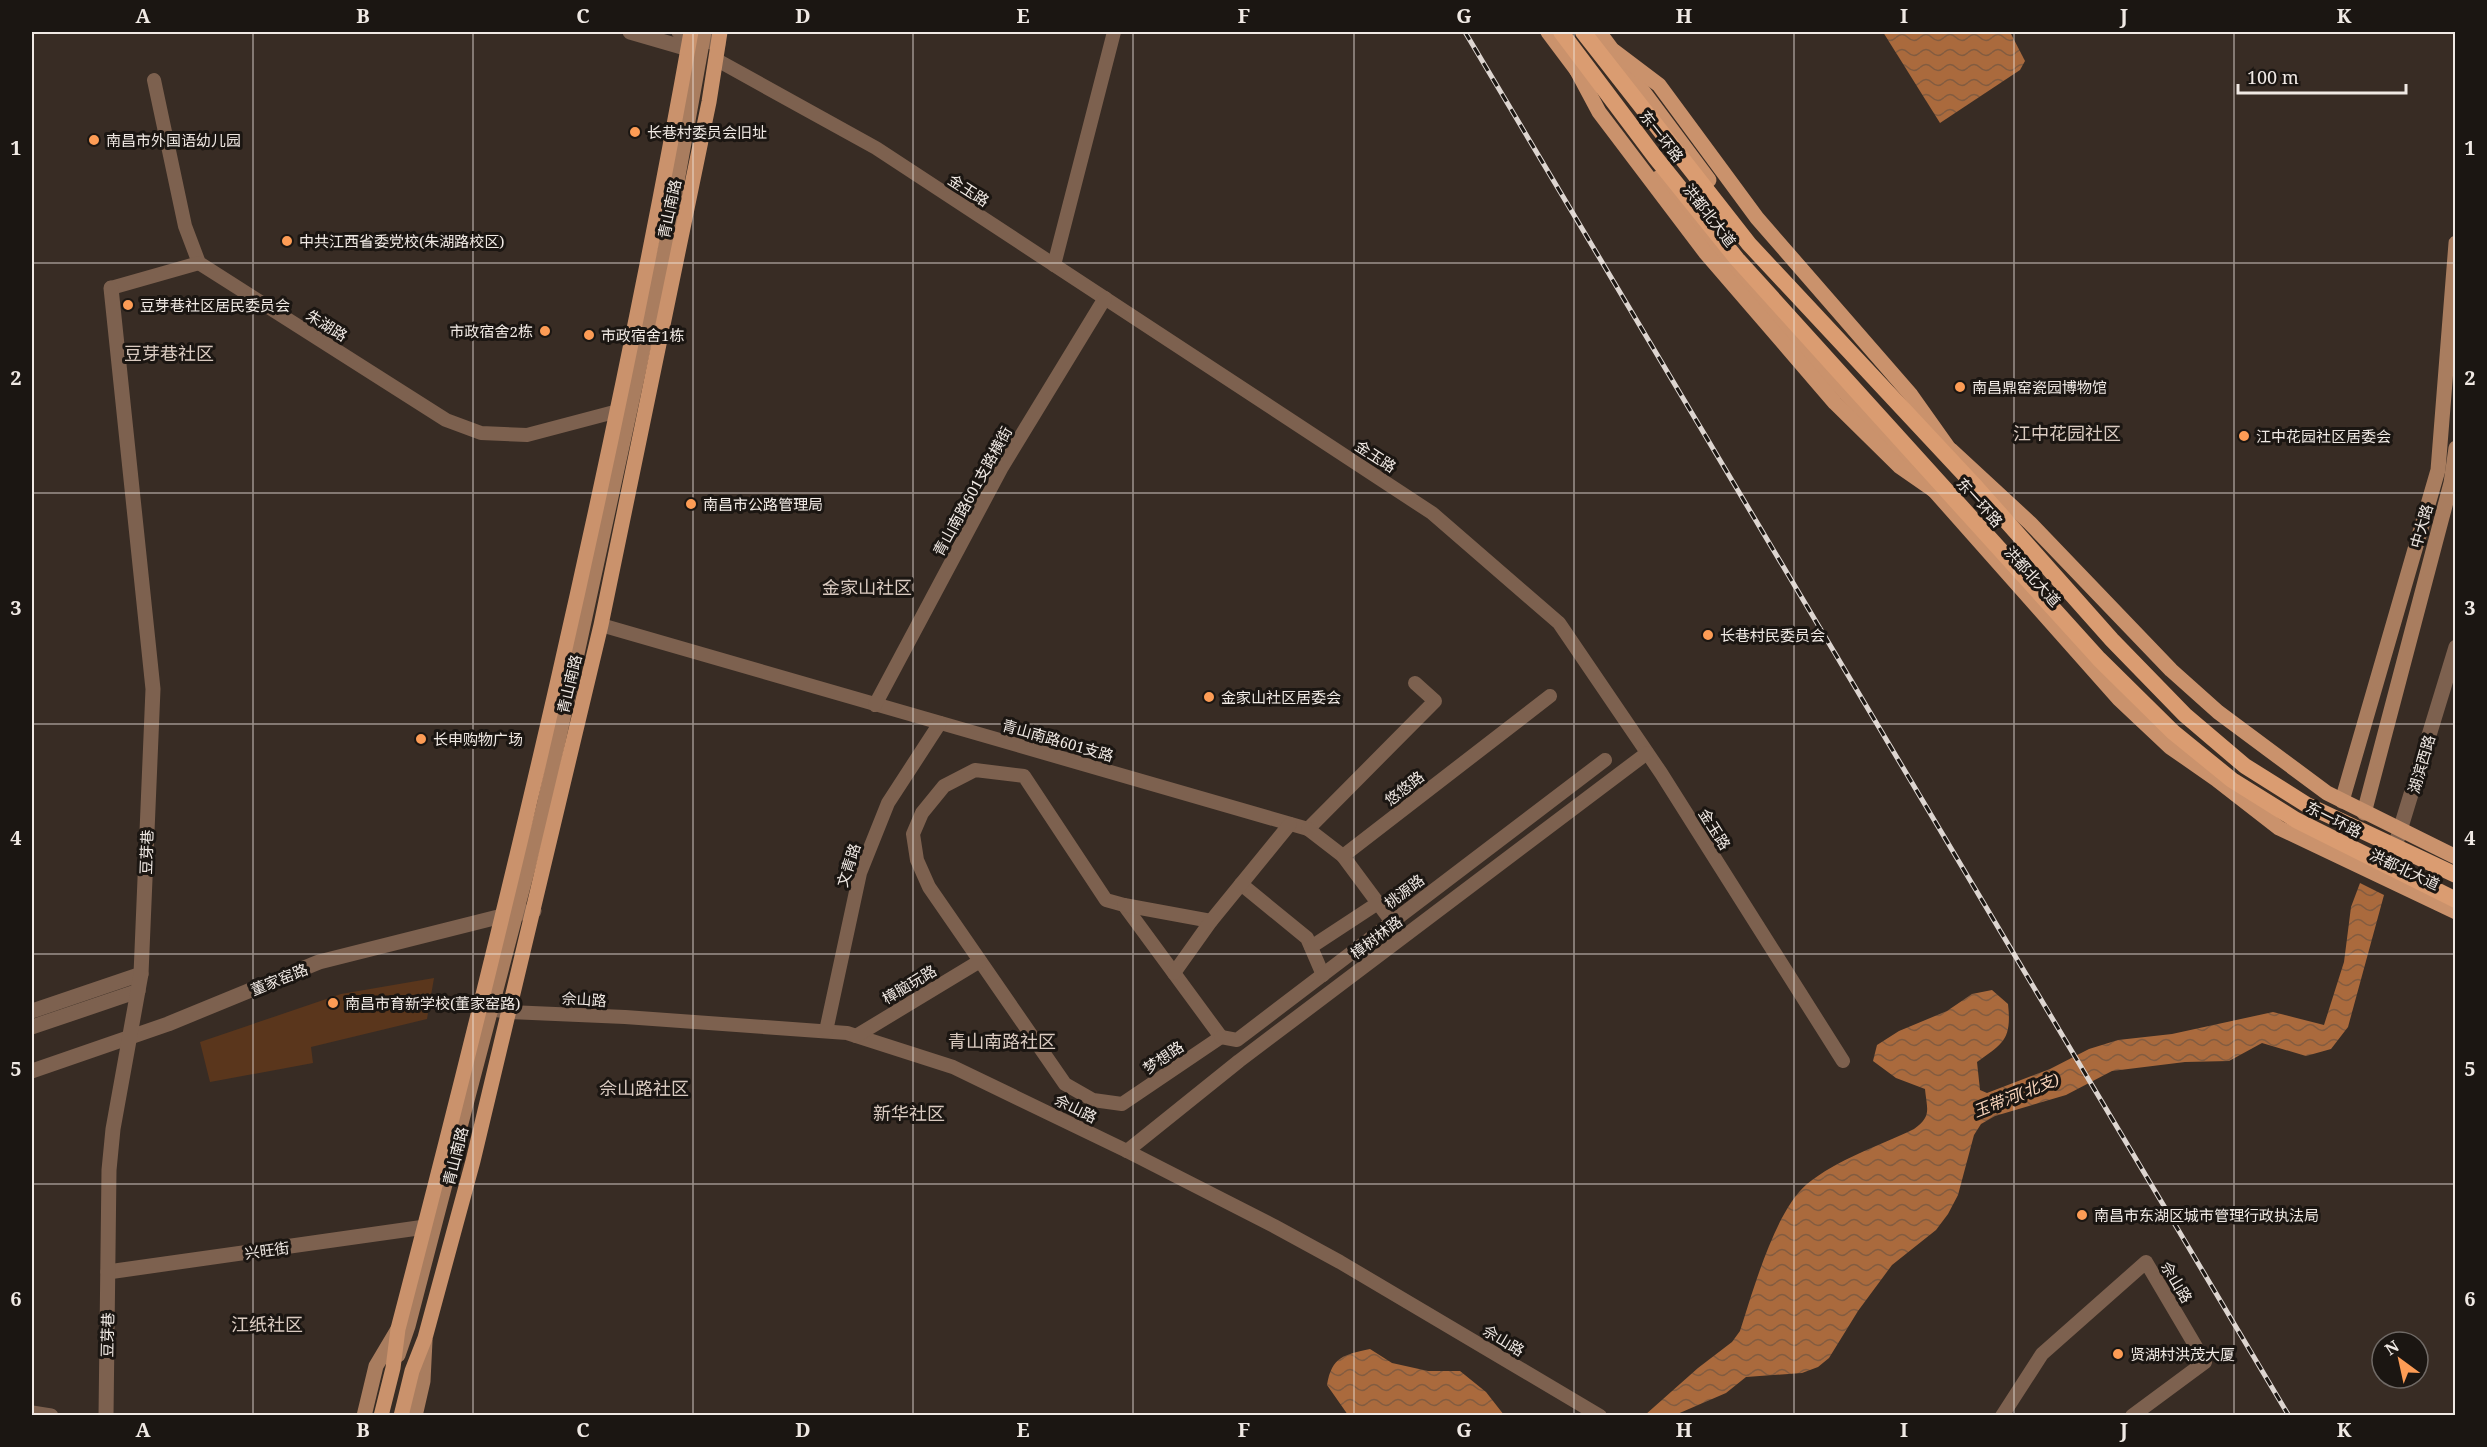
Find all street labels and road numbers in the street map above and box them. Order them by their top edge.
street label: 东一环路 [1636,106,1688,166]
street label: 金玉路 [945,169,993,211]
street label: 青山南路 [653,178,685,240]
street label: 洪都北大道 [1679,179,1741,251]
street label: 朱湖路 [303,305,351,345]
street label: 青山南路601支路横街 [928,423,1016,559]
street label: 金玉路 [1352,435,1400,477]
street label: 东一环路 [1952,473,2008,531]
street label: 中大路 [2405,502,2437,550]
street label: 洪都北大道 [2000,541,2066,611]
street label: 青山南路 [553,653,585,715]
street label: 青山南路601支路 [1000,715,1116,765]
street label: 湖滨西路 [2403,732,2439,796]
street label: 悠悠路 [1380,766,1428,810]
street label: 东一环路 [2303,796,2365,842]
street label: 金玉路 [1695,805,1735,853]
street label: 豆芽巷 [135,829,157,875]
street label: 文青路 [832,841,864,889]
street label: 洪都北大道 [2367,844,2443,894]
street label: 桃源路 [1380,869,1428,913]
street label: 樟树林路 [1346,911,1406,963]
street label: 董家窑路 [247,958,311,1000]
street label: 樟脑玩路 [878,960,940,1008]
street label: 佘山路 [561,988,607,1010]
street label: 梦想路 [1139,1036,1187,1078]
street label: 佘山路 [1051,1089,1101,1127]
street label: 青山南路 [438,1124,472,1188]
street label: 兴旺街 [243,1237,291,1263]
street label: 佘山路 [2157,1258,2197,1306]
street label: 豆芽巷 [97,1312,117,1358]
street label: 佘山路 [1480,1320,1528,1360]

